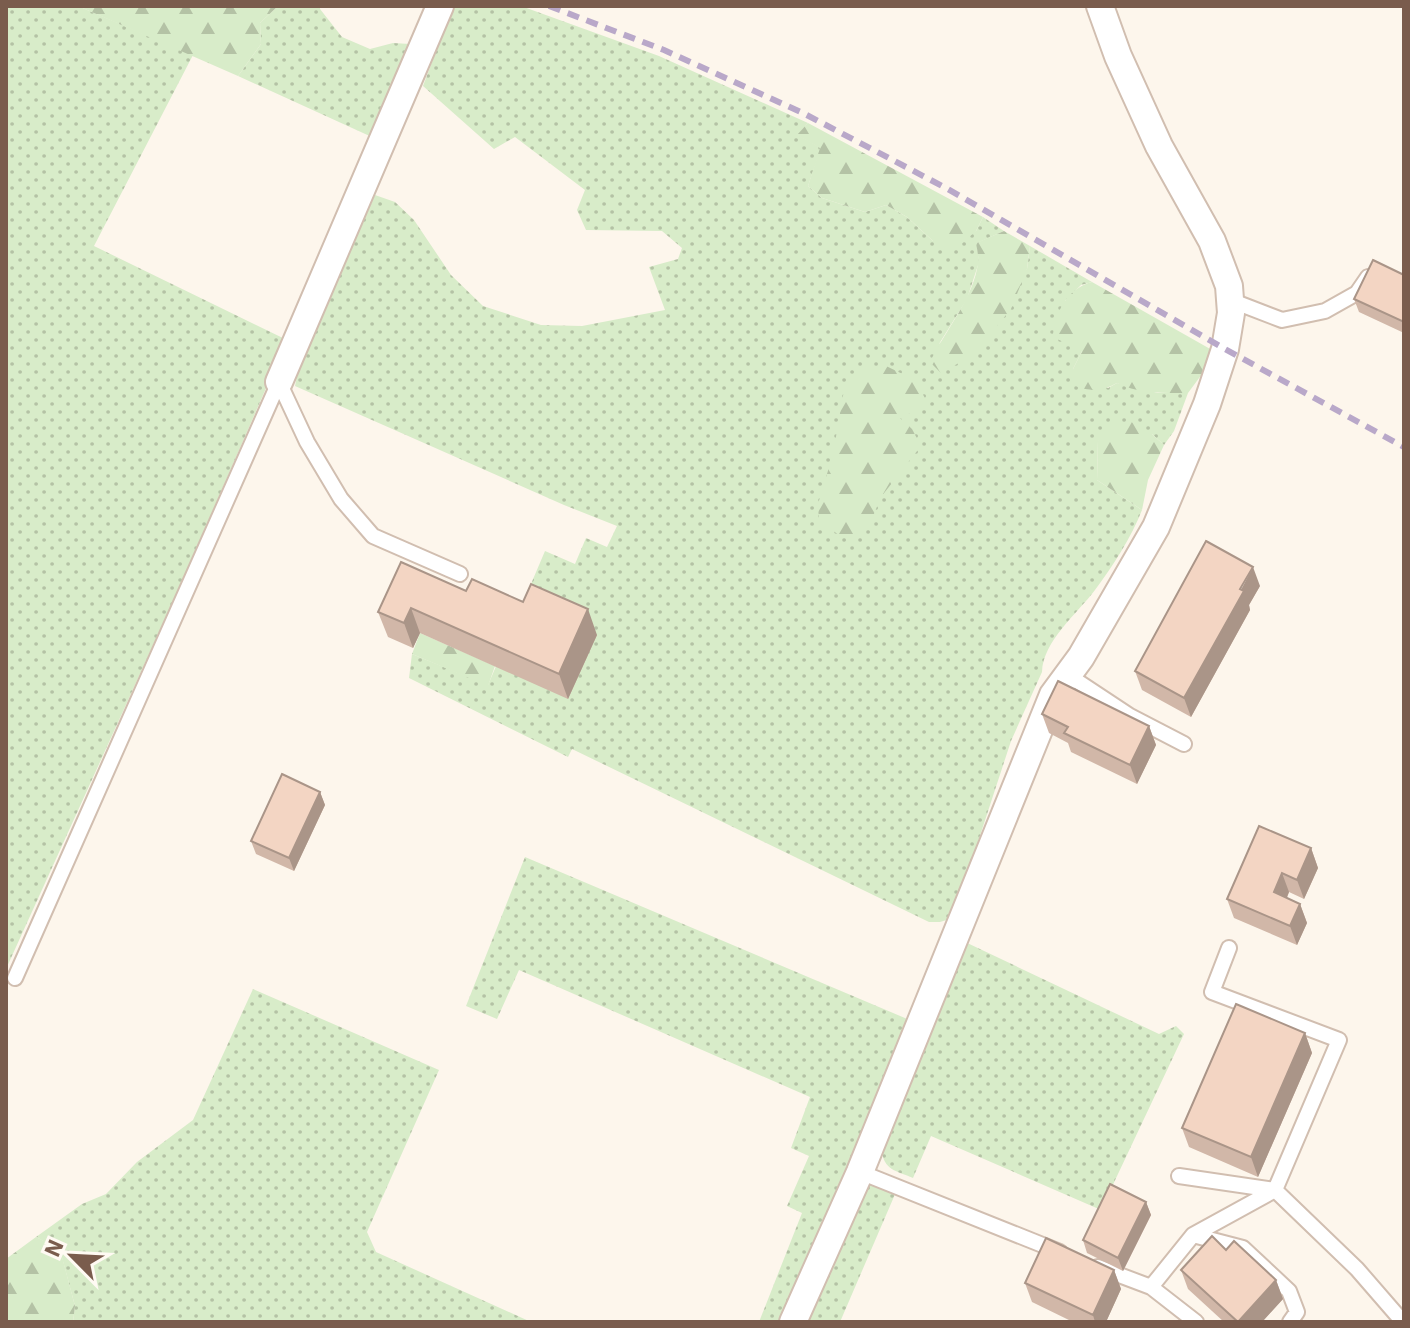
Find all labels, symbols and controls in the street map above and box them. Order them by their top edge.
north arrow [32,1216,112,1296]
text: N [37,1234,70,1261]

